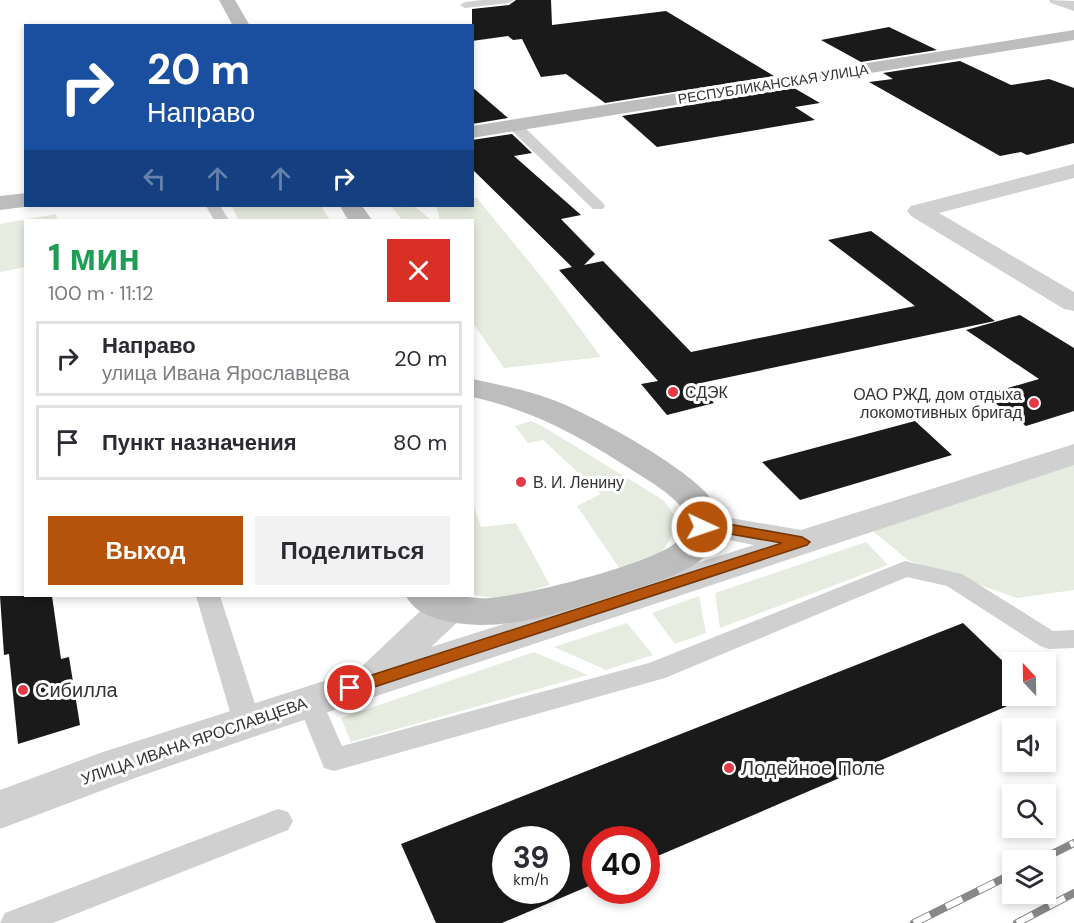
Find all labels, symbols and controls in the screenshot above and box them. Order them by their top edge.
text: 20 m [147,42,250,97]
icon: right [48,48,126,126]
street label: РЕСПУБЛИКАНСКАЯ УЛИЦА [676,60,870,108]
text: Направо [147,95,255,130]
icon: left [138,162,171,195]
icon: ahead [201,162,234,195]
icon: ahead [264,162,297,195]
icon: right [327,162,360,195]
text: 1 мин [48,234,140,281]
button: close [387,239,450,302]
text: 100 m · 11:12 [48,280,154,306]
text: Направо [102,331,196,360]
icon: right [51,342,84,375]
text: 20 m [394,344,447,373]
text: улица Ивана Ярославцева [102,360,350,386]
place label: СДЭК [685,382,729,403]
place label: ОАО РЖД, дом отдыха локомотивных бригад [853,384,1023,423]
marker: СДЭК [666,385,680,399]
marker: ОАО РЖД, дом отдыха локомотивных бригад [1027,396,1041,410]
icon: arrive [51,426,84,459]
text: Пункт назначения [102,428,297,457]
text: 80 m [393,428,447,457]
place label: В. И. Ленину [533,472,624,493]
marker: В. И. Ленину [514,475,528,489]
position arrow [670,495,734,559]
button: Выход [48,516,243,585]
button: Поделиться [255,516,450,585]
north arrow [1002,652,1056,706]
map controls [1002,652,1056,904]
pin [324,662,375,713]
icon: arrive [333,671,366,704]
place label: Сибилла [35,677,119,703]
marker: Сибилла [16,683,30,697]
street label: УЛИЦА ИВАНА ЯРОСЛАВЦЕВА [78,692,310,790]
button: sound [1002,718,1056,772]
place label: Лодейное Поле [741,755,885,781]
marker: Лодейное Поле [722,761,736,775]
button: search [1002,784,1056,838]
speed limit sign: 40 [582,826,660,904]
text: 39 [513,838,549,877]
button: layers [1002,850,1056,904]
text: km/h [513,870,549,890]

